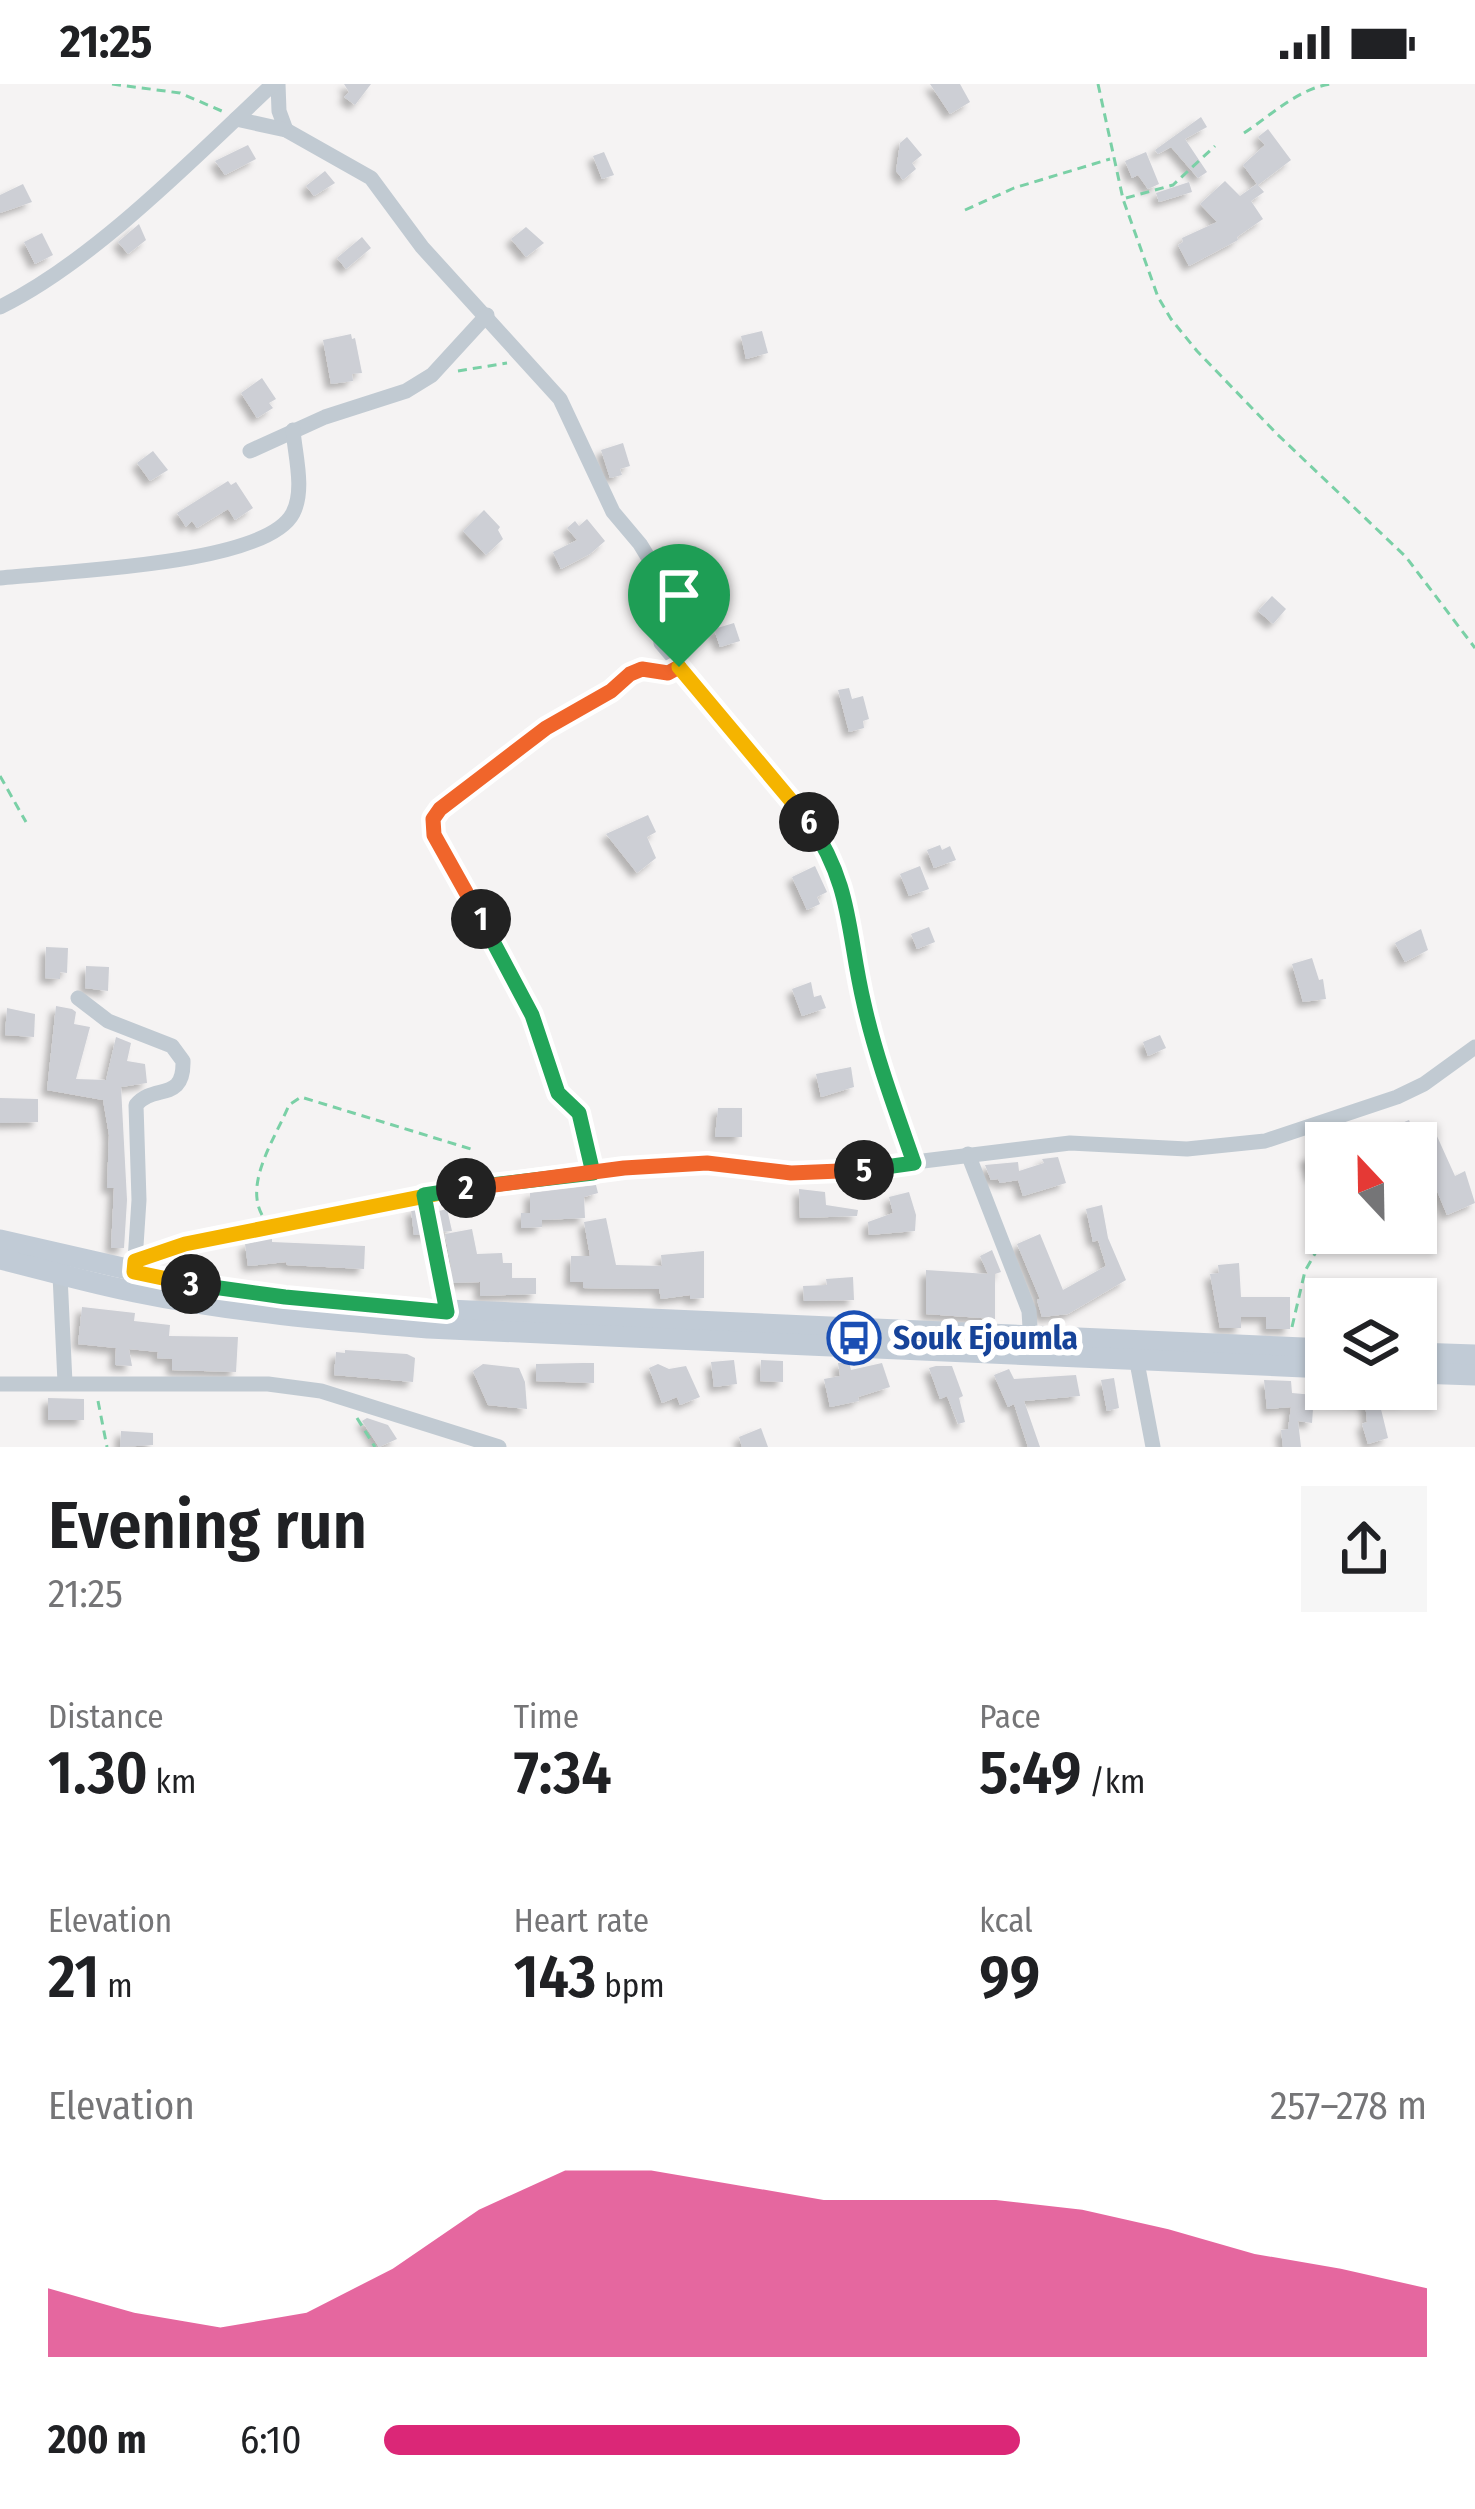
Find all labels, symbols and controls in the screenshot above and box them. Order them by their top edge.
text: 21:25 [60,15,152,69]
pin [628,544,730,667]
icon: arrive [646,562,712,628]
pin: 6 [779,792,839,852]
text: 6 [800,802,818,842]
pin: 1 [451,889,511,949]
text: 1 [474,899,488,939]
north arrow [1305,1122,1437,1254]
map controls [1305,1122,1437,1410]
pin: 5 [834,1140,894,1200]
text: 5 [856,1150,872,1190]
pin: 2 [436,1158,496,1218]
text: 2 [458,1168,474,1208]
pin: 3 [161,1254,221,1314]
text: 3 [183,1264,199,1304]
button: layers [1305,1278,1437,1410]
bus stop icon: Souk Ejoumla [826,1310,882,1366]
place label: Souk Ejoumla [893,1318,1078,1358]
text: Evening run [48,1486,367,1565]
button: share [1301,1486,1427,1612]
text: 21:25 [48,1571,123,1617]
text: Distance [48,1697,164,1737]
text: Time [514,1697,579,1737]
text: Pace [979,1697,1041,1737]
text: 1.30 [48,1737,148,1809]
text: 7:34 [514,1737,612,1809]
text: 5:49 [979,1737,1081,1809]
text: km [148,1762,196,1802]
text: /km [1081,1762,1145,1802]
text: Elevation [48,1901,172,1941]
text: Heart rate [514,1901,649,1941]
text: kcal [979,1901,1033,1941]
text: 21 [48,1941,99,2013]
text: 143 [514,1941,596,2013]
text: 99 [979,1941,1040,2013]
text: m [99,1966,133,2006]
text: bpm [596,1966,665,2006]
text: Elevation [48,2083,195,2129]
text: 257–278 m [1270,2083,1427,2129]
text: 200 m [48,2417,147,2463]
text: 6:10 [240,2417,302,2463]

